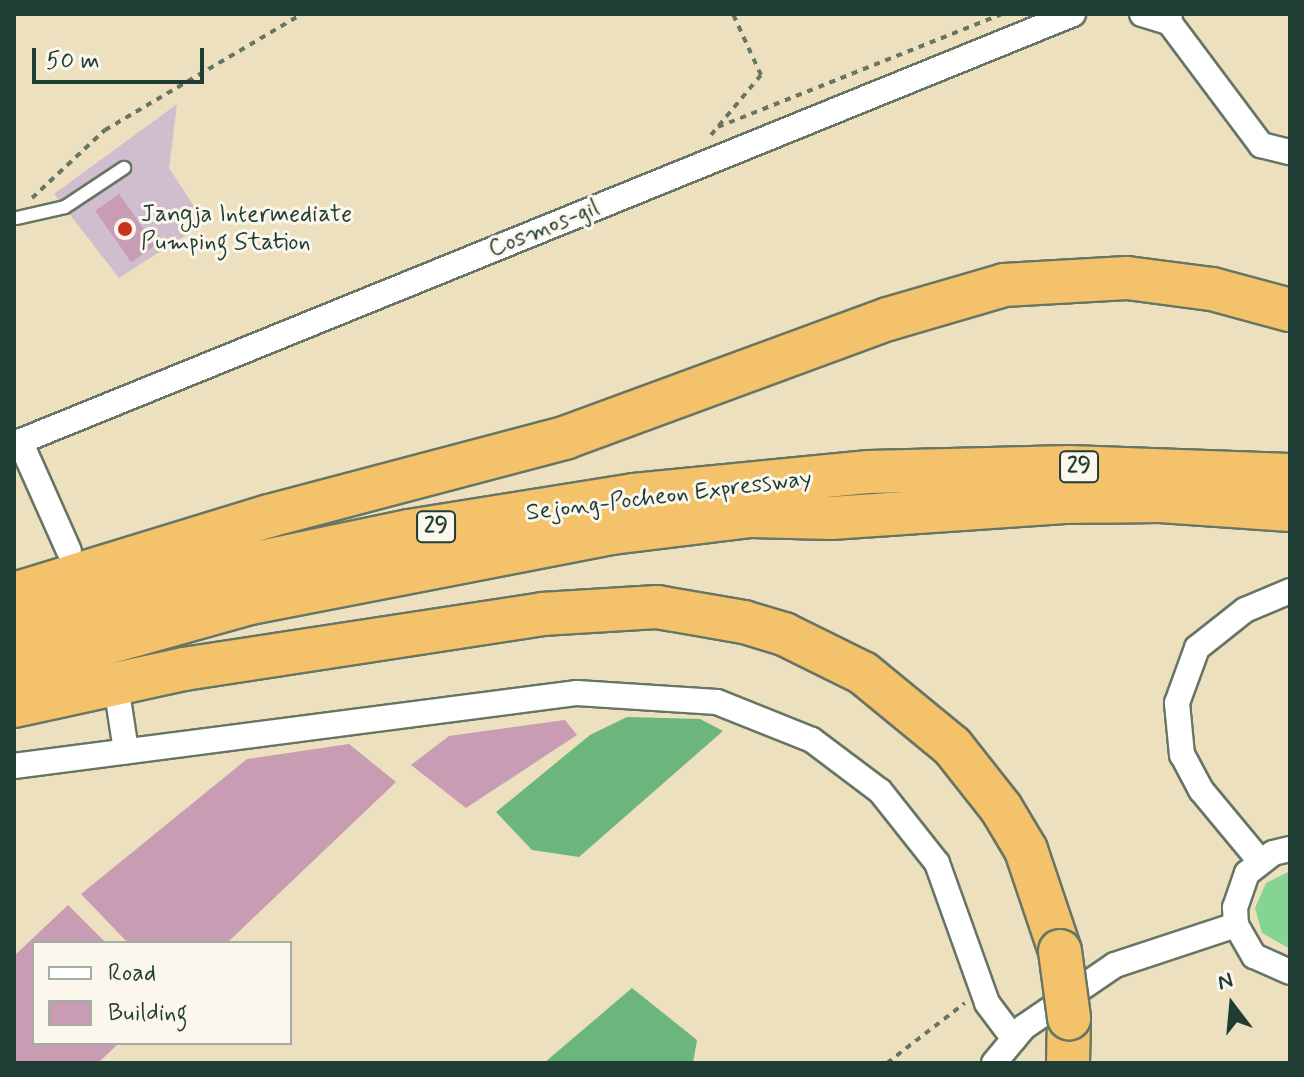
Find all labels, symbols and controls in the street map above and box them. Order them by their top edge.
scale bar [36,32,208,82]
text: 50 m [46,46,100,77]
street label: Cosmos-gil [484,194,604,264]
place label: Jangja Intermediate Pumping Station [141,201,355,257]
marker: Jangja Intermediate Pumping Station [116,220,134,238]
road number: 29 [1059,449,1099,485]
street label: Sejong-Pocheon Expressway [520,464,818,528]
road number: 29 [416,509,456,545]
legend [32,941,292,1045]
text: Road [108,958,156,989]
north arrow [1192,965,1272,1045]
text: N [1214,966,1236,997]
text: Building [108,998,188,1029]

